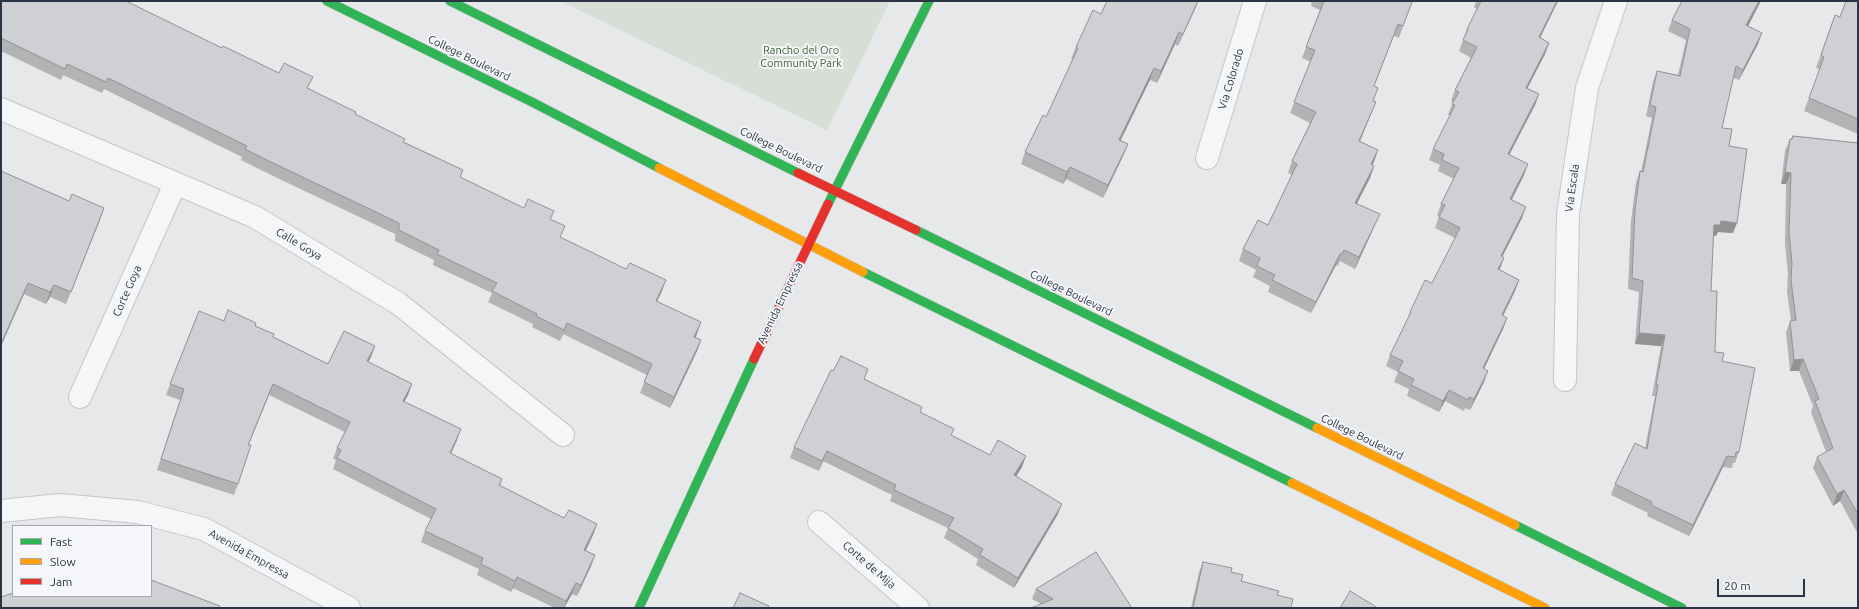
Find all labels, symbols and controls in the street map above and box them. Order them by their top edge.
street label: College Boulevard [426,32,512,84]
park label: Rancho del Oro Community Park [760,43,842,69]
street label: Via Colorado [1215,47,1247,111]
street label: College Boulevard [738,124,824,176]
street label: Via Escala [1562,163,1582,213]
street label: Calle Goya [274,225,324,263]
street label: Avenida Empressa [754,260,806,346]
street label: Corte Goya [110,263,144,319]
street label: College Boulevard [1028,267,1114,319]
street label: College Boulevard [1319,411,1405,463]
legend [12,525,152,597]
street label: Avenida Empressa [207,527,291,581]
text: Fast [50,535,72,548]
street label: Corte de Mija [840,538,898,592]
text: Slow [50,555,76,568]
scale bar [1719,571,1807,597]
text: Jam [50,575,72,588]
text: 20 m [1724,579,1751,592]

